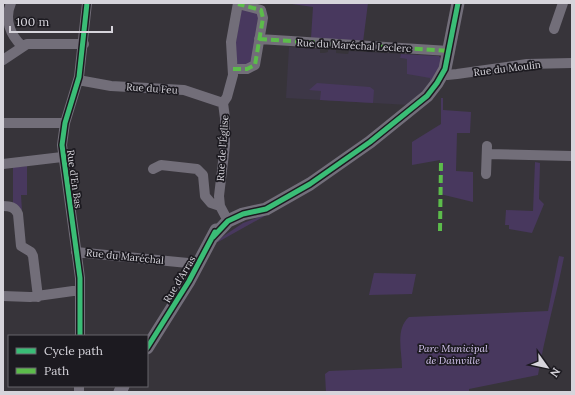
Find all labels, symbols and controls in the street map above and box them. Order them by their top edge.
scale bar [10,8,112,34]
text: 100 m [16,14,49,29]
street label: Rue du Maréchal Leclerc [296,36,412,55]
street label: Rue du Moulin [473,58,541,79]
street label: Rue du Feu [126,80,178,97]
street label: Rue de l'Église [214,114,231,182]
street label: Rue d'En Bas [64,149,85,210]
street label: Rue du Maréchal [85,246,165,267]
street label: Rue d'Arras [160,253,199,305]
legend [8,335,148,387]
park label: Parc Municipal de Dainville [418,342,488,367]
text: Cycle path [44,343,103,358]
north arrow [527,347,567,387]
text: Path [44,363,69,378]
text: N [547,365,564,380]

